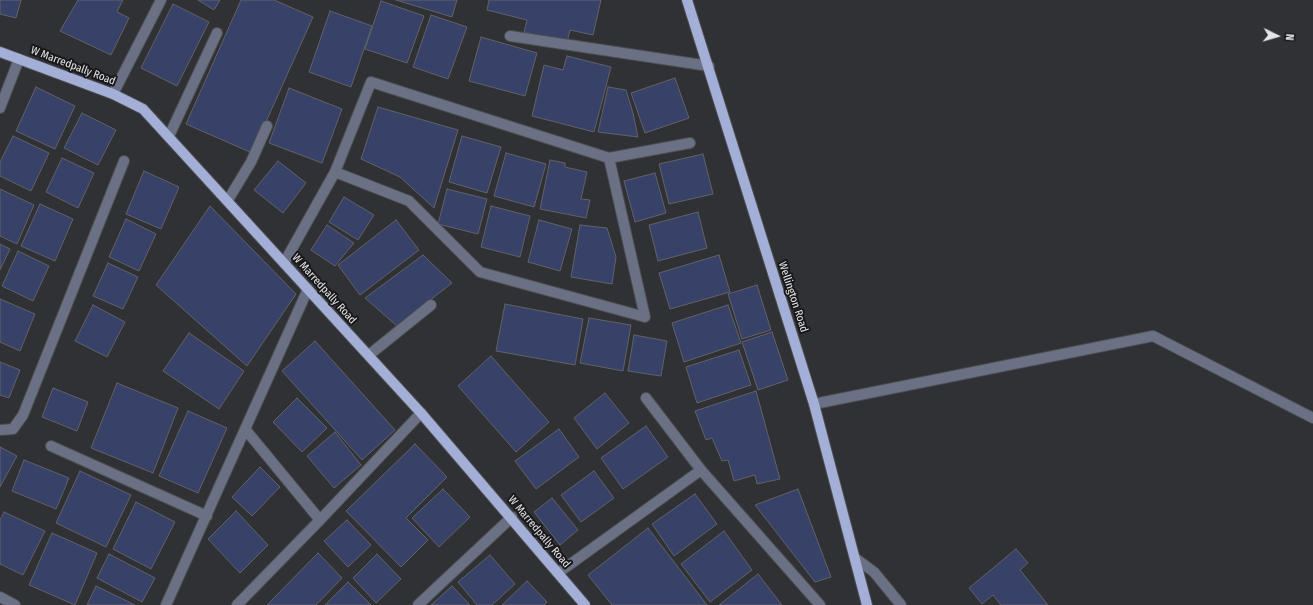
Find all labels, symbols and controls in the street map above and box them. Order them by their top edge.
north arrow [1257,16,1297,56]
text: N [1283,33,1296,41]
street label: W Marredpally Road [29,44,117,88]
street label: W Marredpally Road [289,251,359,327]
street label: Wellington Road [775,260,811,334]
street label: W Marredpally Road [505,493,573,571]

